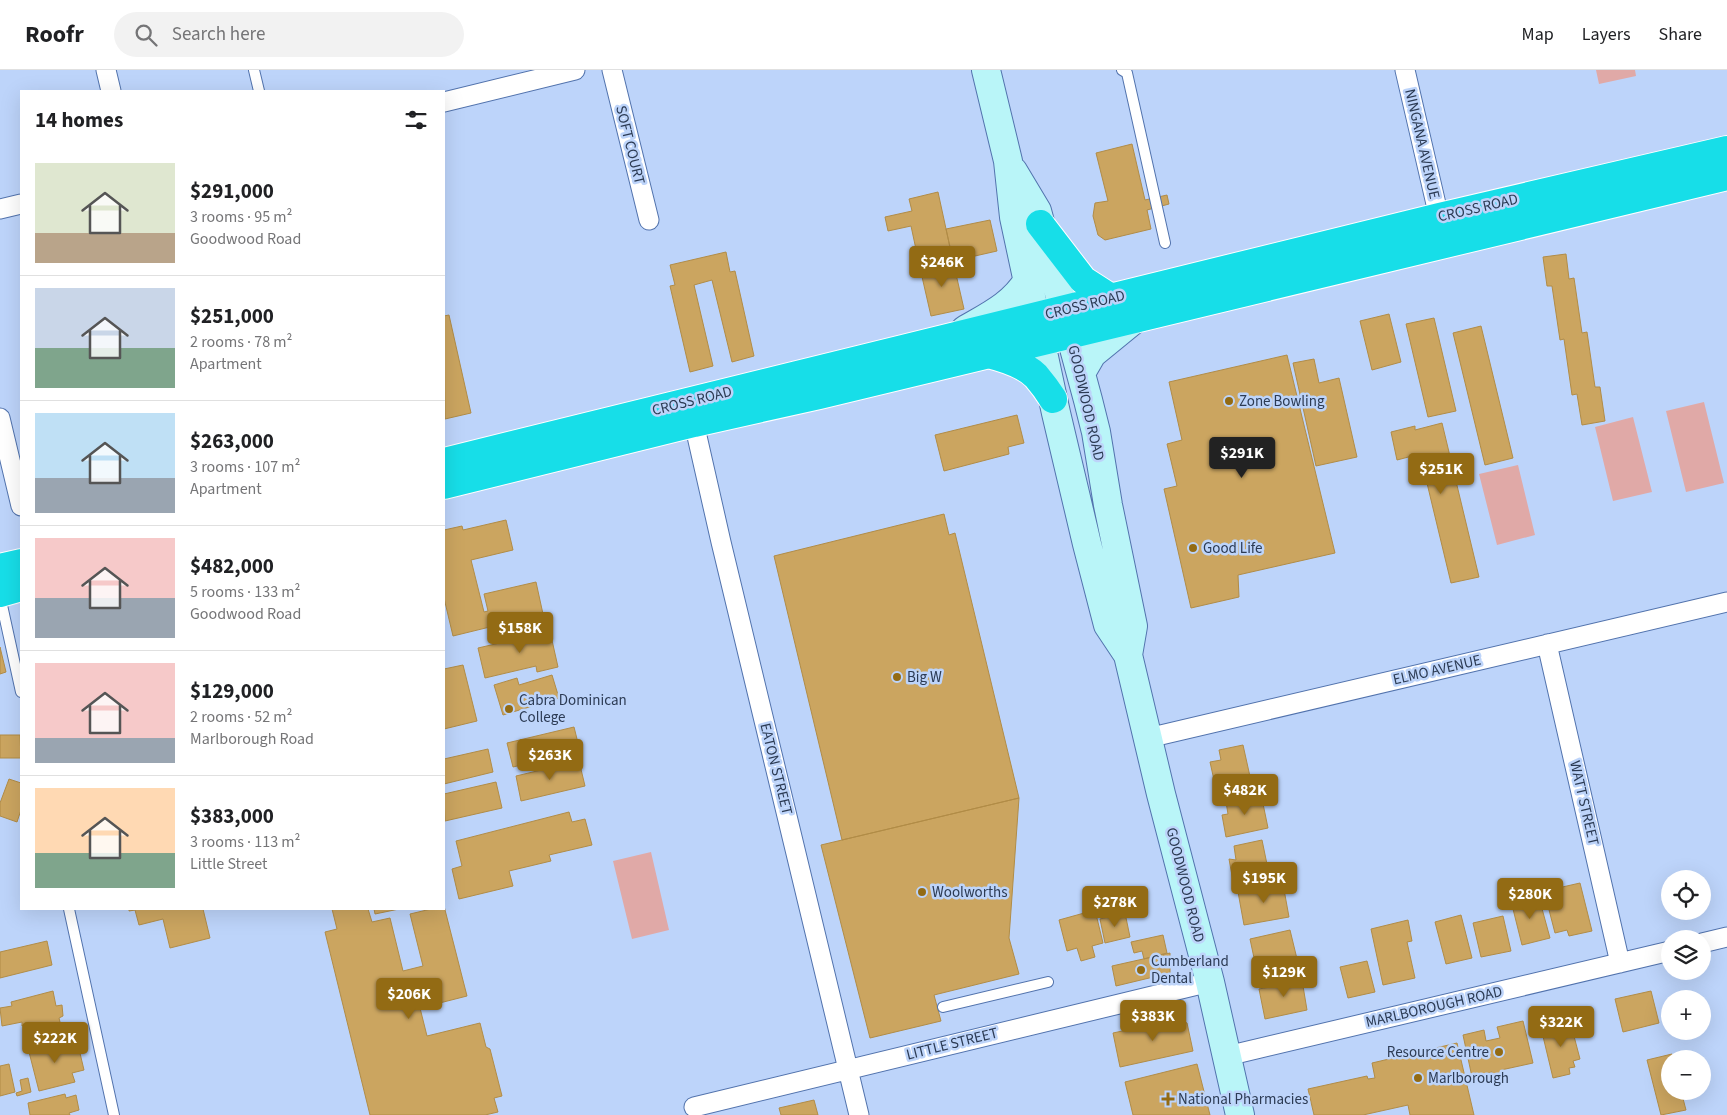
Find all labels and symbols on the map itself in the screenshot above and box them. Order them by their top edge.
street label: NINGANA AVENUE [1399,87,1445,201]
street label: SOFT COURT [610,103,650,187]
street label: CROSS ROAD [1436,189,1520,227]
pin: $246K [907,246,977,288]
street label: CROSS ROAD [1043,285,1127,325]
street label: GOODWOOD ROAD [1063,343,1109,463]
street label: CROSS ROAD [650,381,734,421]
place label: Zone Bowling [1239,391,1325,412]
marker: Zone Bowling [1223,395,1235,407]
pin: $291K [1207,436,1277,479]
pin: $251K [1406,452,1476,495]
place label: Good Life [1203,538,1263,559]
marker: Good Life [1187,542,1199,554]
pin: $158K [485,612,555,654]
street label: ELMO AVENUE [1391,650,1483,690]
place label: Big W [907,667,942,688]
marker: Big W [891,671,903,683]
place label: Cabra Dominican College [519,690,627,728]
marker: Cabra Dominican College [503,703,515,715]
street label: EATON STREET [754,721,798,817]
pin: $263K [515,738,585,781]
street label: WATT STREET [1564,759,1604,847]
pin: $482K [1210,774,1280,816]
street label: GOODWOOD ROAD [1161,825,1209,945]
pin: $195K [1229,862,1299,904]
pin: $280K [1495,878,1565,920]
place label: Woolworths [932,882,1007,903]
marker: Woolworths [916,886,928,898]
pin: $278K [1080,886,1150,928]
place label: Cumberland Dental [1151,951,1229,989]
pin: $129K [1249,956,1319,998]
marker: Cumberland Dental [1135,964,1147,976]
pin: $206K [374,978,444,1020]
street label: MARLBOROUGH ROAD [1364,981,1504,1033]
pin: $383K [1118,1000,1188,1042]
pin: $322K [1526,1006,1596,1048]
pin: $222K [20,1022,90,1064]
street label: LITTLE STREET [904,1022,1000,1066]
place label: Resource Centre [1387,1042,1489,1063]
marker: Resource Centre [1493,1046,1505,1058]
place label: Marlborough [1428,1068,1509,1089]
marker: Marlborough [1412,1072,1424,1084]
place label: National Pharmacies [1178,1089,1308,1110]
marker: National Pharmacies [1162,1093,1174,1105]

